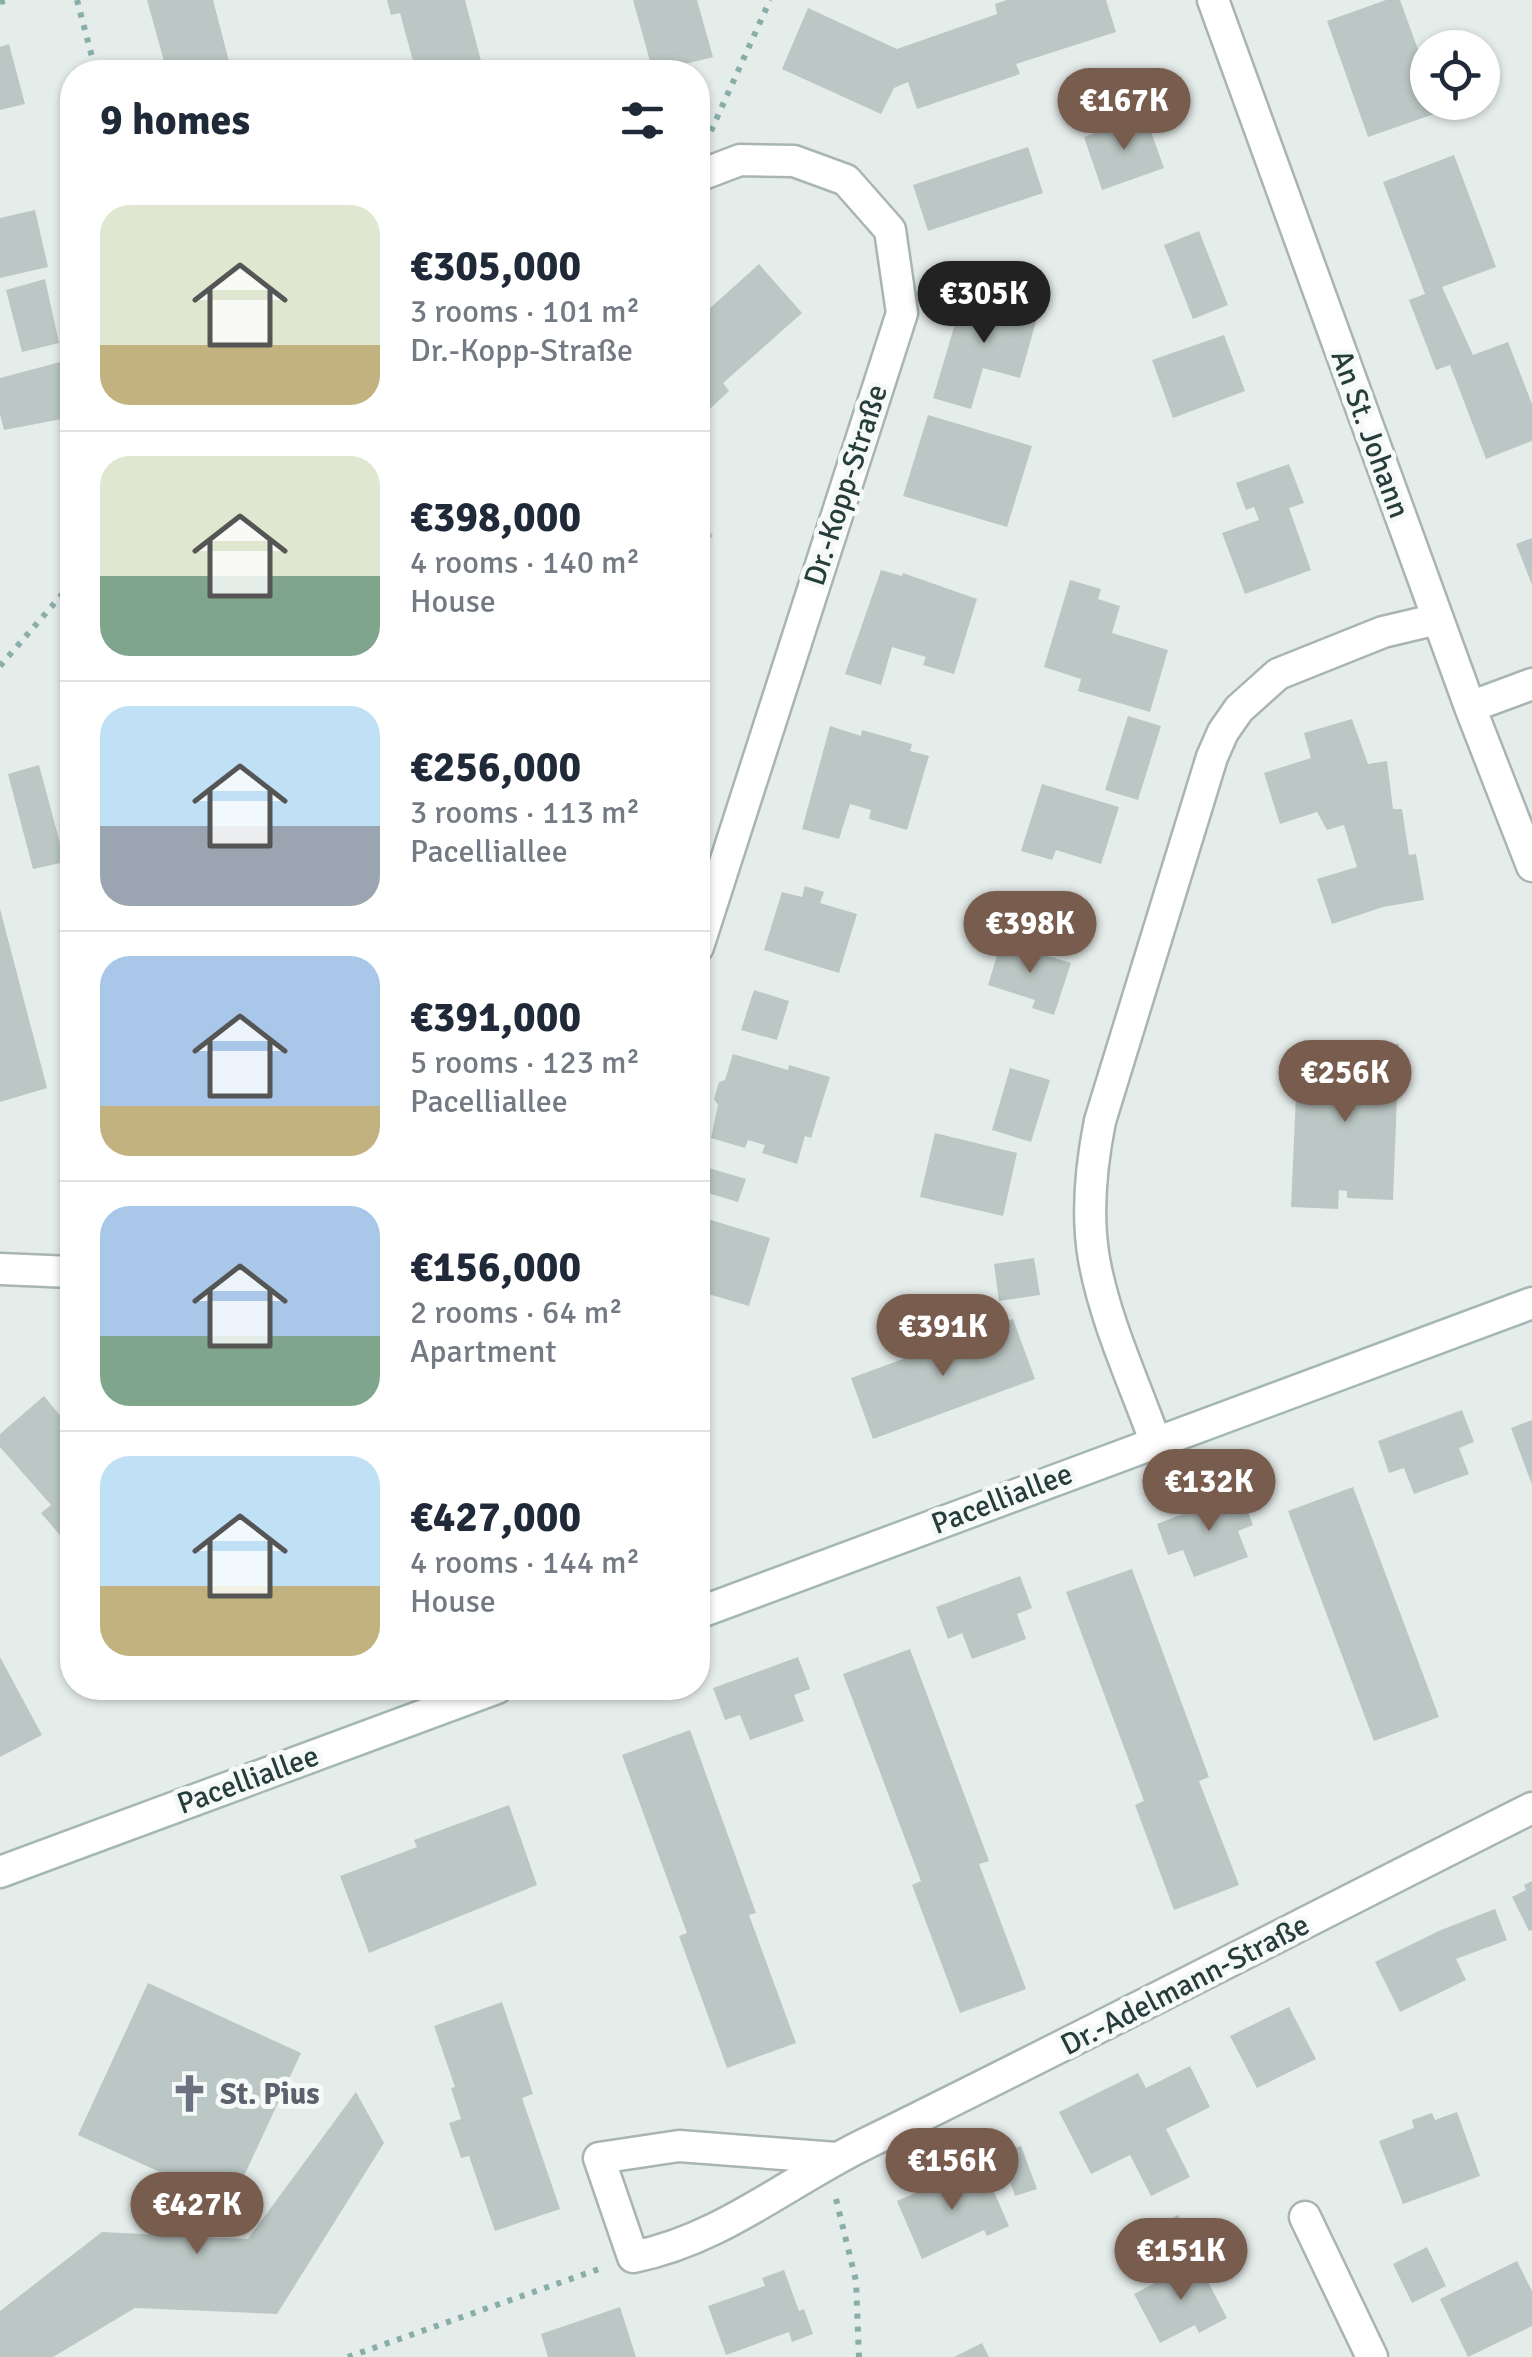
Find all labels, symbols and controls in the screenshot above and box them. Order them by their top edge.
map controls [1410,30,1500,120]
button: locate [1410,30,1500,120]
pin: €167K [1054,68,1194,153]
text: €167K [1080,81,1168,120]
icon: filters [615,93,670,148]
text: 9 homes [100,95,250,146]
text: €305,000 [410,241,581,292]
icon: home [180,245,300,365]
pin: €305K [914,261,1054,346]
text: €305K [940,274,1028,313]
text: 3 rooms · 101 m² [410,292,640,331]
text: Dr.-Kopp-Straße [410,331,633,370]
street label: An St. Johann [1322,345,1418,523]
street label: Dr.-Kopp-Straße [796,380,896,590]
text: €398,000 [410,492,581,543]
icon: home [180,496,300,616]
text: 4 rooms · 140 m² [410,543,640,582]
text: House [410,582,496,621]
text: €256,000 [410,742,581,793]
icon: home [180,746,300,866]
text: 3 rooms · 113 m² [410,793,640,832]
text: Pacelliallee [410,832,568,871]
pin: €398K [960,891,1100,976]
text: €398K [986,904,1074,943]
text: €391,000 [410,992,581,1043]
icon: home [180,996,300,1116]
pin: €256K [1275,1040,1415,1125]
text: 5 rooms · 123 m² [410,1043,640,1082]
text: €256K [1301,1053,1389,1092]
text: Pacelliallee [410,1082,568,1121]
text: €156,000 [410,1242,581,1293]
icon: home [180,1246,300,1366]
text: 2 rooms · 64 m² [410,1293,623,1332]
pin: €391K [873,1294,1013,1379]
text: €391K [899,1307,987,1346]
text: Apartment [410,1332,557,1371]
pin: €132K [1139,1449,1279,1534]
street label: Pacelliallee [926,1455,1078,1543]
text: €132K [1165,1462,1253,1501]
text: €427,000 [410,1492,581,1543]
icon: home [180,1496,300,1616]
text: 4 rooms · 144 m² [410,1543,640,1582]
text: House [410,1582,496,1621]
street label: Pacelliallee [172,1737,324,1823]
street label: Dr.-Adelmann-Straße [1054,1906,1316,2064]
church icon: St. Pius [169,2073,211,2115]
place label: St. Pius [220,2076,320,2113]
pin: €156K [882,2128,1022,2213]
text: €156K [908,2141,996,2180]
pin: €427K [127,2172,267,2257]
text: €427K [153,2185,241,2224]
pin: €151K [1111,2218,1251,2303]
text: €151K [1137,2231,1225,2270]

